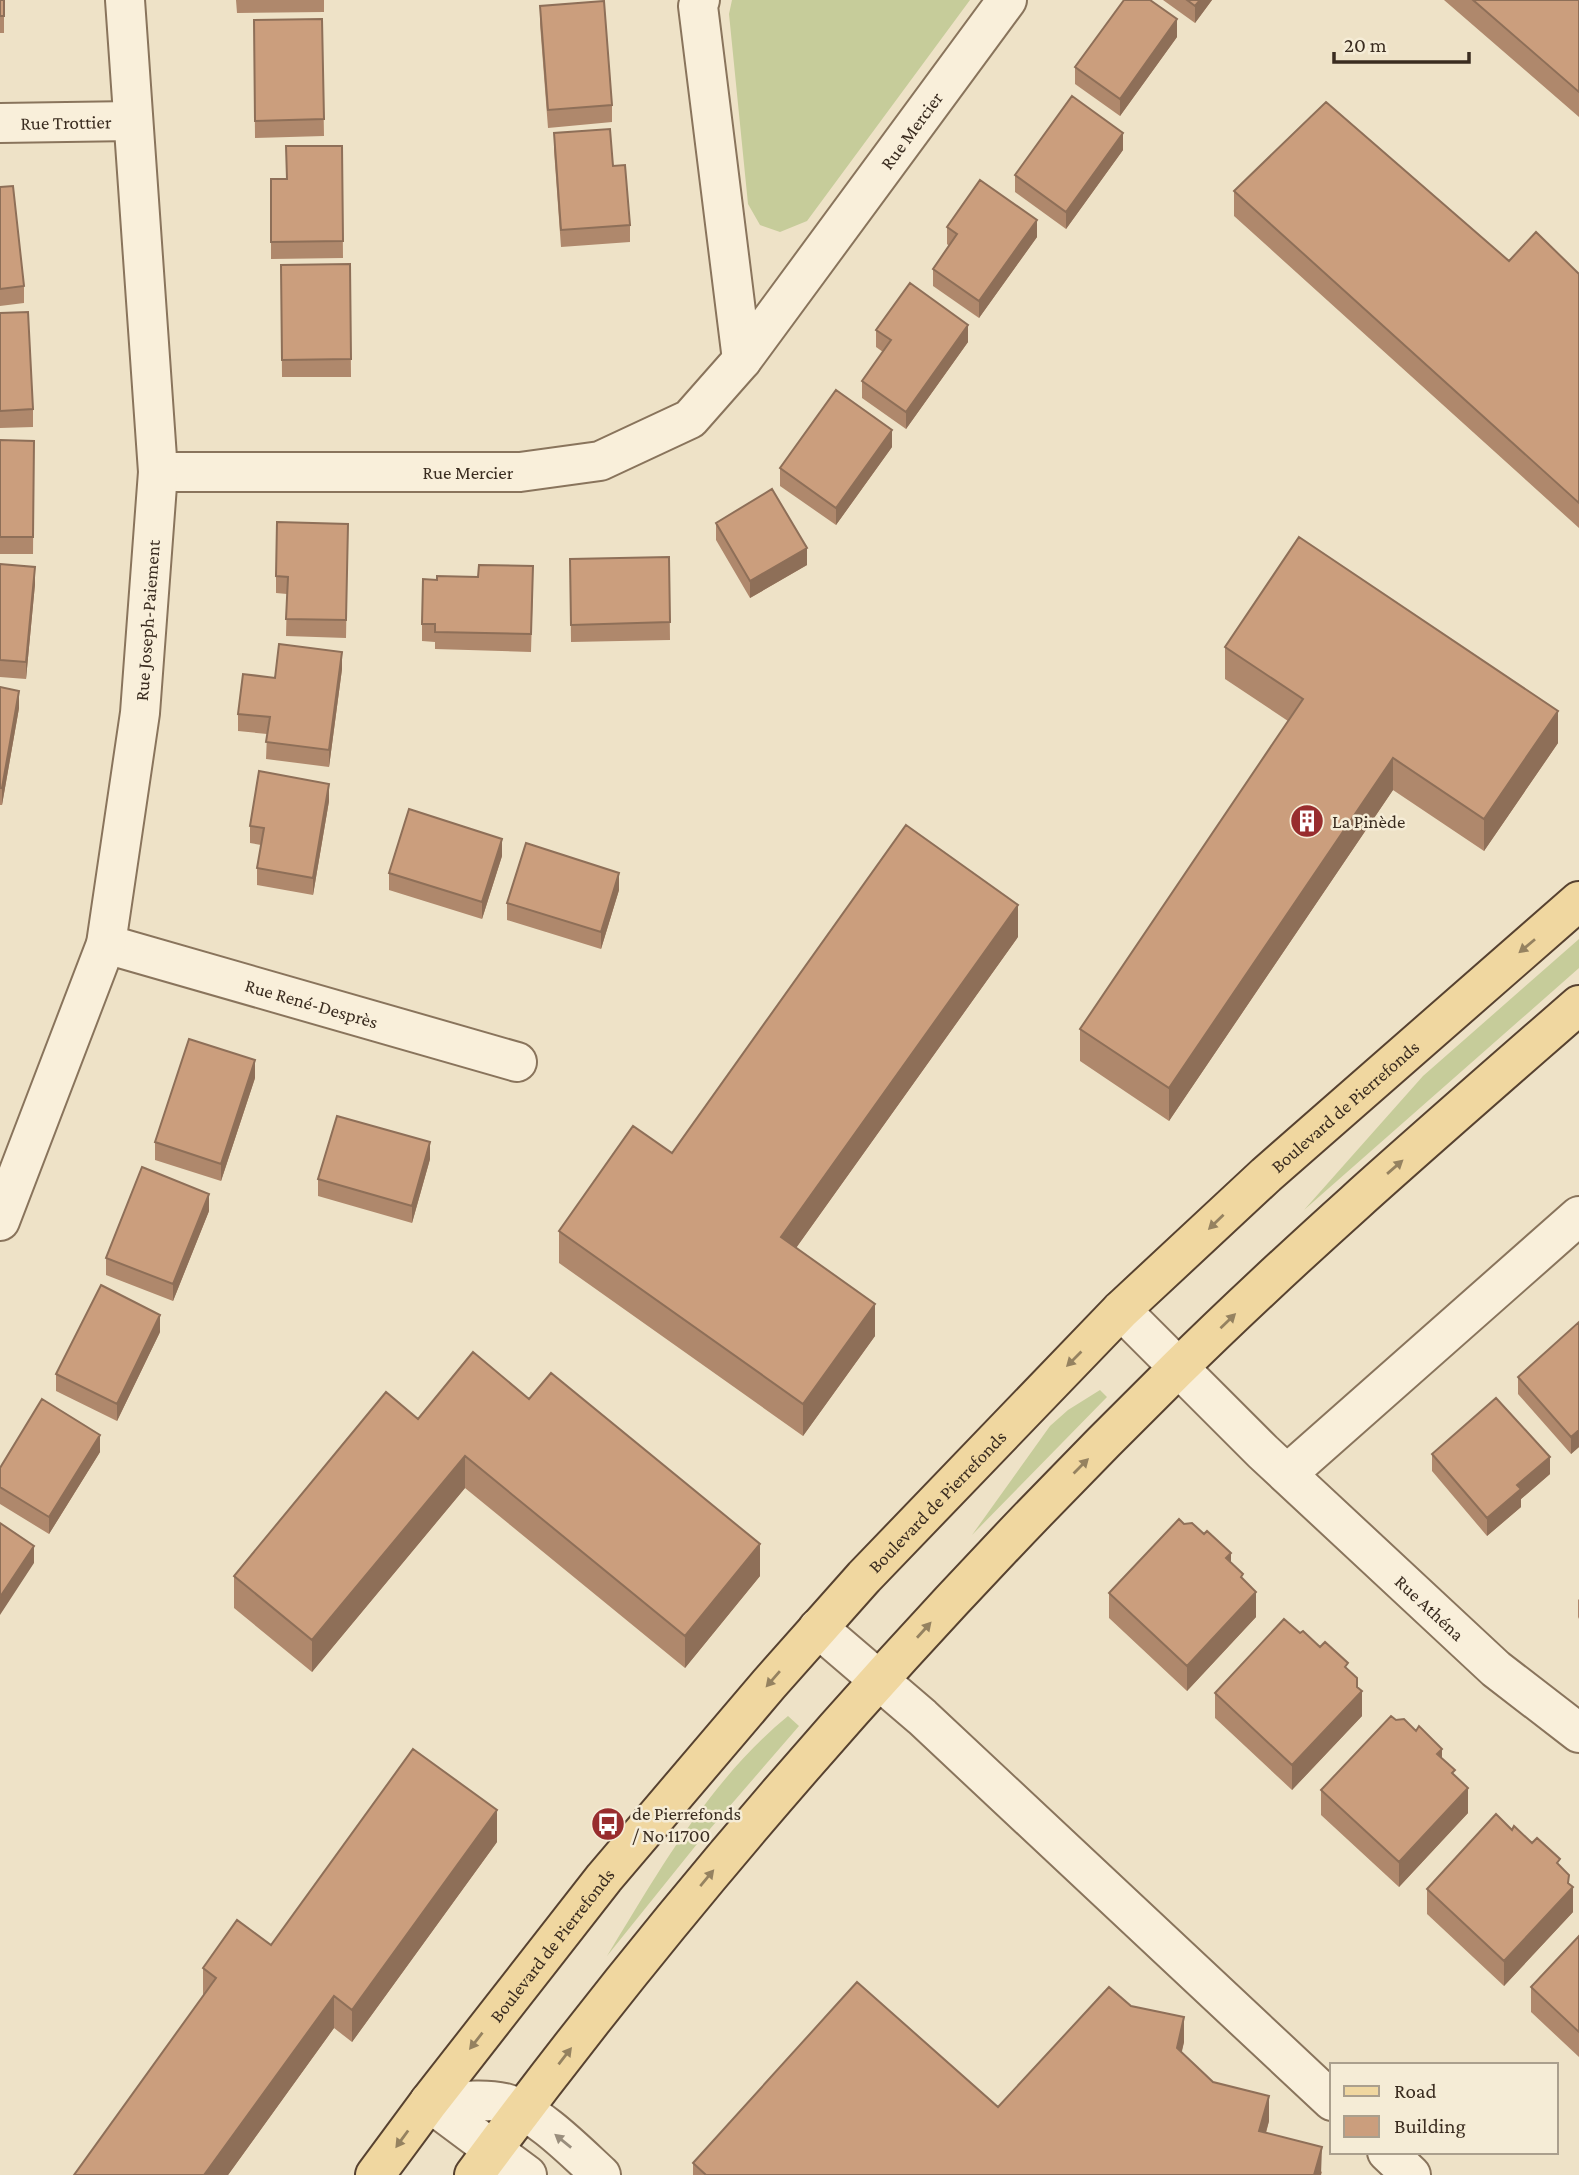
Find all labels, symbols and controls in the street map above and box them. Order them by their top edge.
scale bar [1334,21,1469,65]
text: 20 m [1344,33,1387,57]
street label: Rue Mercier [876,87,947,173]
street label: Rue Trottier [20,111,112,133]
street label: Rue Mercier [423,462,514,483]
street label: Rue Joseph-Paiement [130,538,163,702]
building icon: La Pinède [1288,802,1326,840]
place label: La Pinède [1332,811,1405,832]
one-way arrow [1519,938,1536,953]
street label: Rue René-Desprès [243,974,381,1032]
street label: Boulevard de Pierrefonds [1266,1036,1423,1177]
one-way arrow [1386,1159,1404,1175]
one-way arrow [1208,1213,1225,1229]
one-way arrow [1219,1312,1236,1329]
one-way arrow [1066,1350,1082,1367]
street label: Boulevard de Pierrefonds [864,1426,1010,1577]
one-way arrow [1073,1457,1090,1474]
street label: Rue Athéna [1391,1570,1469,1645]
one-way arrow [916,1621,932,1639]
one-way arrow [766,1671,781,1688]
place label: de Pierrefonds / No 11700 [632,1803,741,1846]
bus stop icon: de Pierrefonds / No 11700 [589,1805,627,1843]
street label: Boulevard de Pierrefonds [485,1864,618,2026]
one-way arrow [699,1869,714,1887]
one-way arrow [469,2031,484,2049]
one-way arrow [557,2047,572,2065]
legend [1330,2063,1558,2154]
text: Road [1394,2079,1437,2103]
text: Building [1394,2114,1466,2138]
one-way arrow [394,2129,409,2147]
one-way arrow [554,2134,571,2149]

